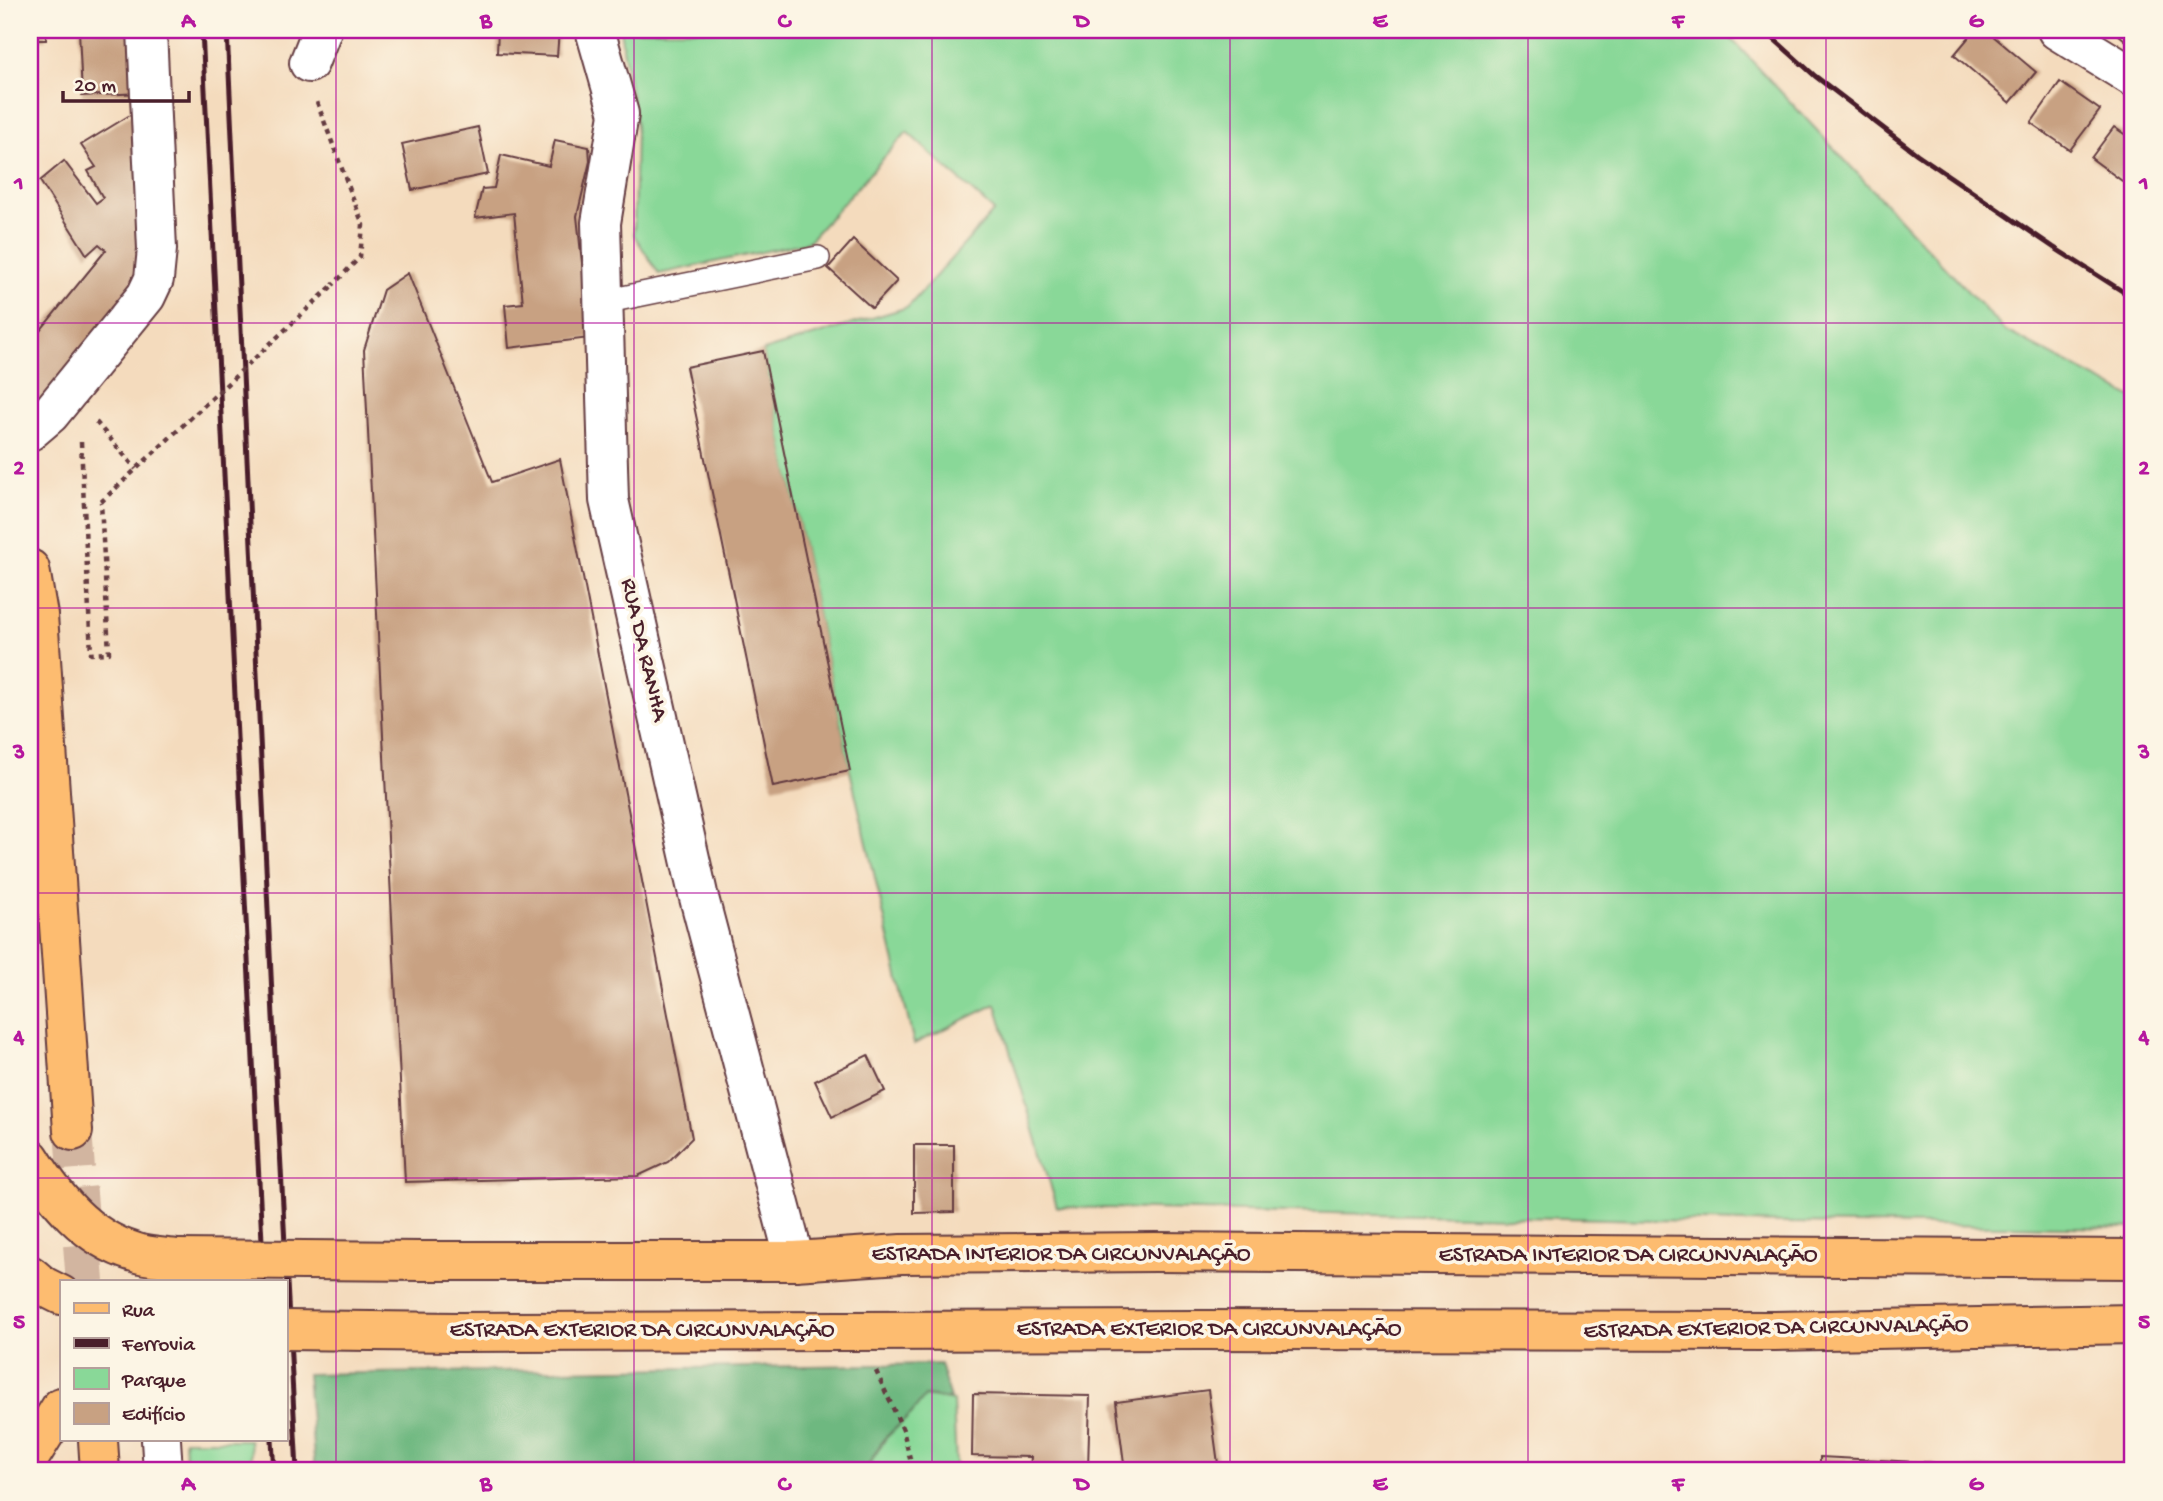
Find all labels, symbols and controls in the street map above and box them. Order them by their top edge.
text: A [180,9,196,36]
text: B [479,9,493,36]
text: C [778,9,793,36]
text: D [1073,9,1091,36]
text: E [1373,9,1389,36]
text: F [1671,9,1686,36]
text: G [1969,9,1985,36]
scale bar [63,60,189,104]
text: 20 m [74,75,116,100]
text: 1 [13,171,24,198]
text: 1 [2138,171,2149,198]
text: 2 [13,456,25,483]
text: 2 [2138,456,2150,483]
street label: RUA DA RANHA [613,576,673,725]
text: 3 [12,740,25,767]
text: 3 [2137,740,2150,767]
text: 4 [13,1025,25,1052]
text: 4 [2138,1025,2150,1052]
street label: ESTRADA INTERIOR DA CIRCUNVALAÇÃO [871,1242,1251,1269]
street label: ESTRADA INTERIOR DA CIRCUNVALAÇÃO [1438,1243,1818,1270]
legend [60,1280,287,1442]
text: Rua [122,1300,156,1325]
text: 5 [13,1310,25,1337]
text: 5 [2138,1310,2150,1337]
street label: ESTRADA EXTERIOR DA CIRCUNVALAÇÃO [1583,1312,1969,1346]
street label: ESTRADA EXTERIOR DA CIRCUNVALAÇÃO [1016,1317,1402,1344]
street label: ESTRADA EXTERIOR DA CIRCUNVALAÇÃO [449,1318,835,1345]
text: Ferrovia [121,1334,196,1359]
text: Parque [121,1370,187,1395]
text: Edifício [122,1404,186,1429]
text: A [180,1472,196,1499]
text: B [479,1472,493,1499]
text: C [778,1472,793,1499]
text: D [1073,1472,1091,1499]
text: E [1373,1472,1389,1499]
text: F [1671,1472,1686,1499]
text: G [1969,1472,1985,1499]

